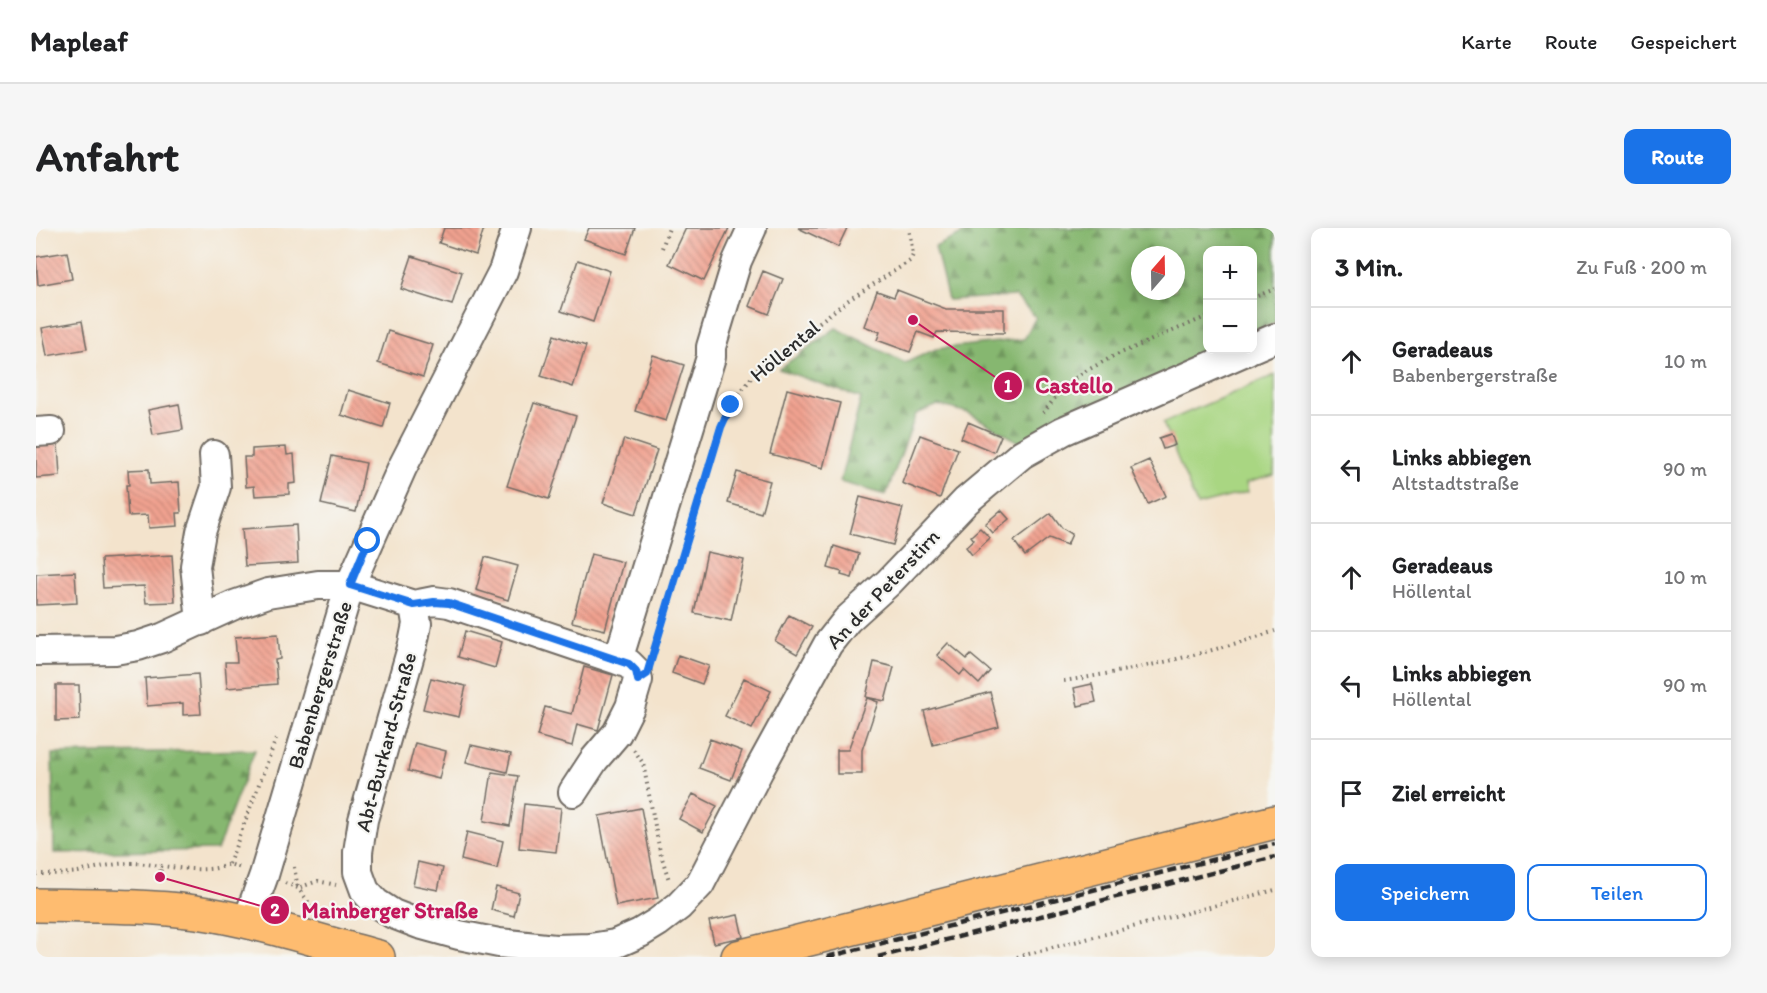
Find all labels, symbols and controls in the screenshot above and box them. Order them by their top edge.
text: Mapleaf [30,24,128,58]
text: Karte [1461,29,1512,54]
text: Route [1545,29,1598,54]
text: Gespeichert [1631,29,1737,54]
button: Route [1624,129,1731,184]
text: Anfahrt [36,131,179,182]
north arrow [1131,246,1185,300]
map controls [1203,246,1257,354]
button: + [1203,246,1257,300]
text: 3 Min. [1335,251,1403,283]
text: Zu Fuß · 200 m [1576,255,1707,279]
button: − [1203,300,1257,354]
street label: Höllental [745,314,825,387]
text: Geradeaus [1392,336,1493,363]
icon: ahead [1335,345,1368,378]
text: 10 m [1664,349,1707,373]
text: Babenbergerstraße [1392,363,1558,387]
callout: Castello [993,366,1124,406]
text: Castello [1035,372,1113,399]
text: 1 [1004,375,1013,397]
route end [717,391,743,417]
text: Links abbiegen [1392,444,1531,471]
icon: left [1335,453,1368,486]
text: 90 m [1663,457,1707,481]
text: Altstadtstraße [1392,471,1519,495]
street label: An der Peterstirn [821,523,945,654]
route start [354,527,380,553]
text: Geradeaus [1392,552,1493,579]
icon: ahead [1335,561,1368,594]
text: 10 m [1664,565,1707,589]
text: Höllental [1392,579,1471,603]
street label: Babenbergerstraße [282,598,357,772]
street label: Abt-Burkard-Straße [350,650,421,834]
text: Links abbiegen [1392,660,1531,687]
icon: left [1335,669,1368,702]
text: 90 m [1663,673,1707,697]
text: Höllental [1392,687,1471,711]
icon: arrive [1335,777,1368,810]
text: Ziel erreicht [1392,780,1505,807]
button: Speichern [1335,864,1515,921]
button: Teilen [1527,864,1707,921]
callout: Mainberger Straße [260,890,491,930]
text: Mainberger Straße [302,897,479,924]
text: 2 [270,899,280,921]

